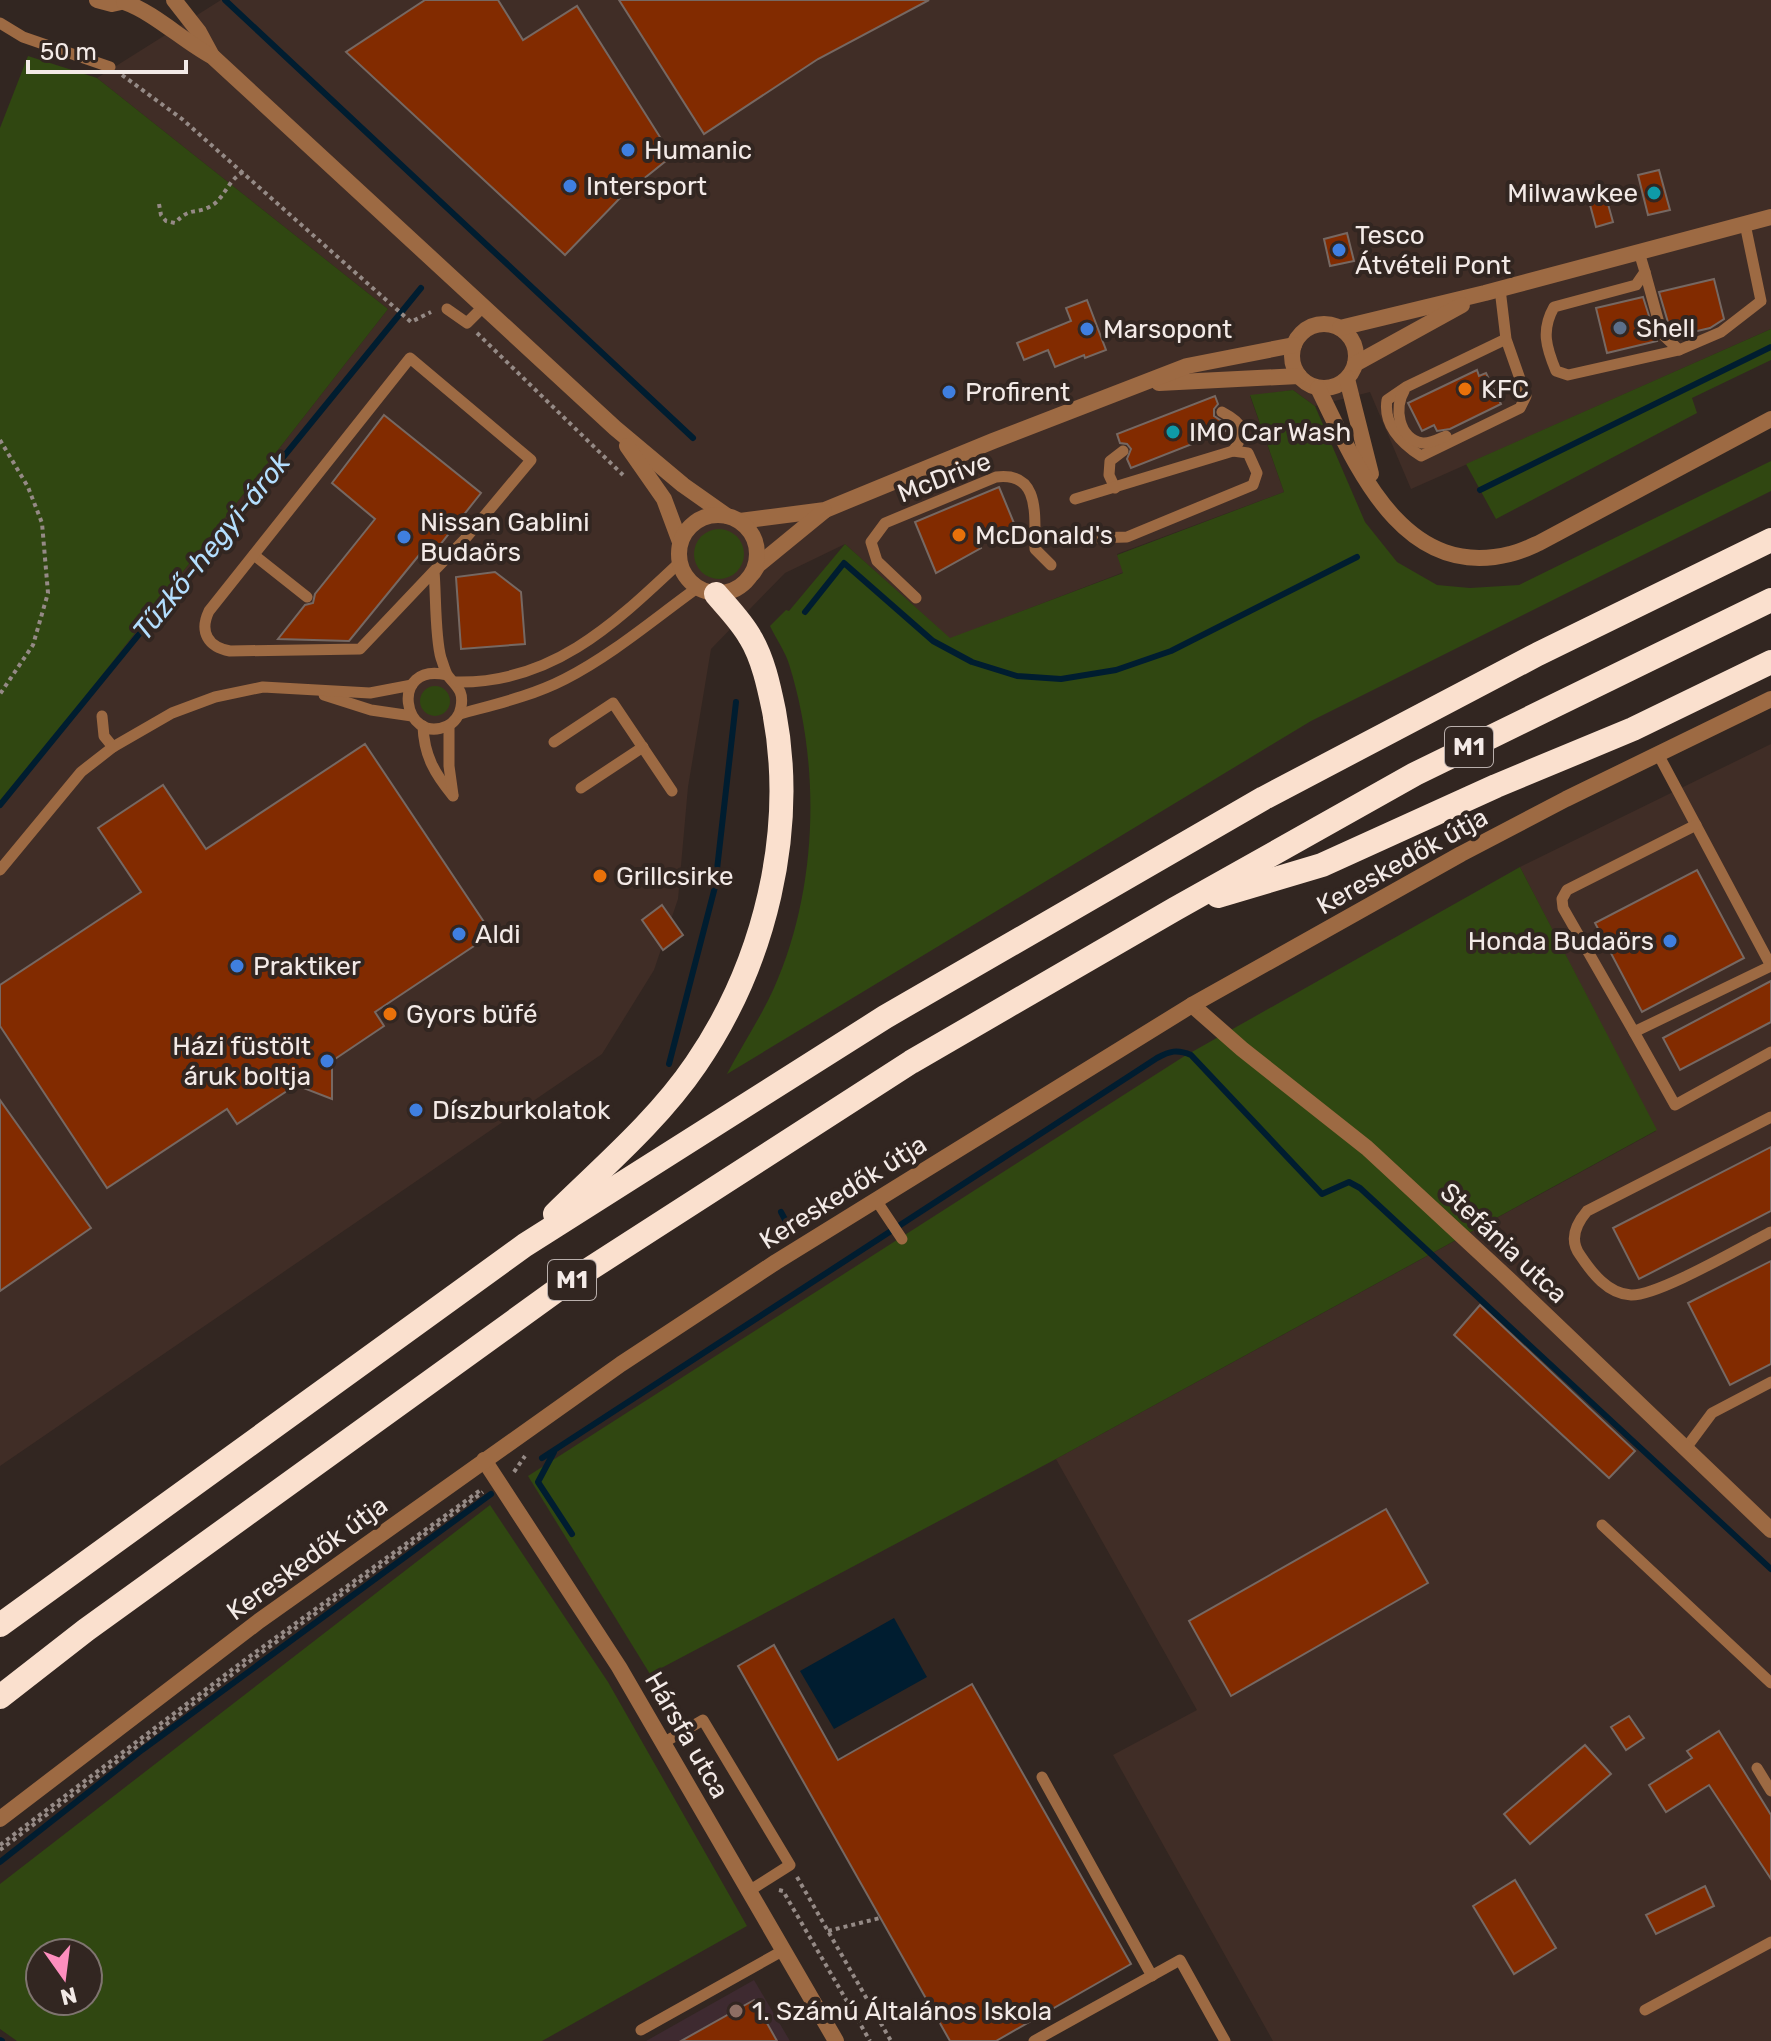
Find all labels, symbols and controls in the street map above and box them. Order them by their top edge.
scale bar [28,24,186,74]
text: 50 m [40,38,97,66]
place label: Humanic [644,135,752,166]
marker: Humanic [619,141,637,159]
place label: Intersport [586,171,707,202]
marker: Intersport [561,177,579,195]
place label: Milwawkee [1507,178,1638,209]
marker: Milwawkee [1645,184,1663,202]
place label: Tesco Átvételi Pont [1355,220,1511,281]
marker: Tesco Átvételi Pont [1330,241,1348,259]
place label: Shell [1636,313,1695,344]
place label: Marsopont [1103,314,1232,345]
marker: Shell [1611,319,1629,337]
marker: Marsopont [1078,320,1096,338]
place label: KFC [1481,374,1529,405]
place label: Profirent [965,377,1070,408]
marker: KFC [1456,380,1474,398]
marker: Profirent [940,383,958,401]
place label: IMO Car Wash [1189,417,1351,448]
marker: IMO Car Wash [1164,423,1182,441]
water label: Tűzkő-hegyi-árok [126,446,297,647]
street label: McDrive [893,446,995,509]
place label: Nissan Gablini Budaörs [420,507,590,568]
place label: McDonald's [975,520,1113,551]
marker: McDonald's [950,526,968,544]
marker: Nissan Gablini Budaörs [395,528,413,546]
road number: M1 [1445,727,1493,767]
street label: Kereskedők útja [1311,802,1493,921]
place label: Grillcsirke [616,861,734,892]
marker: Grillcsirke [591,867,609,885]
place label: Aldi [475,919,521,950]
marker: Aldi [450,925,468,943]
place label: Honda Budaörs [1468,926,1654,957]
marker: Honda Budaörs [1661,932,1679,950]
place label: Praktiker [253,951,361,982]
marker: Praktiker [228,957,246,975]
place label: Gyors büfé [406,999,537,1030]
marker: Gyors büfé [381,1005,399,1023]
place label: Házi füstölt áruk boltja [172,1031,311,1092]
marker: Házi füstölt áruk boltja [318,1052,336,1070]
place label: Díszburkolatok [432,1095,611,1126]
marker: Díszburkolatok [407,1101,425,1119]
street label: Kereskedők útja [754,1129,932,1256]
street label: Stefánia utca [1434,1177,1574,1310]
road number: M1 [548,1260,596,1300]
street label: Kereskedők útja [221,1490,394,1627]
street label: Hársfa utca [638,1666,735,1804]
north arrow [24,1937,104,2017]
text: N [58,1981,80,2011]
place label: 1. Számú Általános Iskola [752,1996,1052,2027]
marker: 1. Számú Általános Iskola [727,2002,745,2020]

